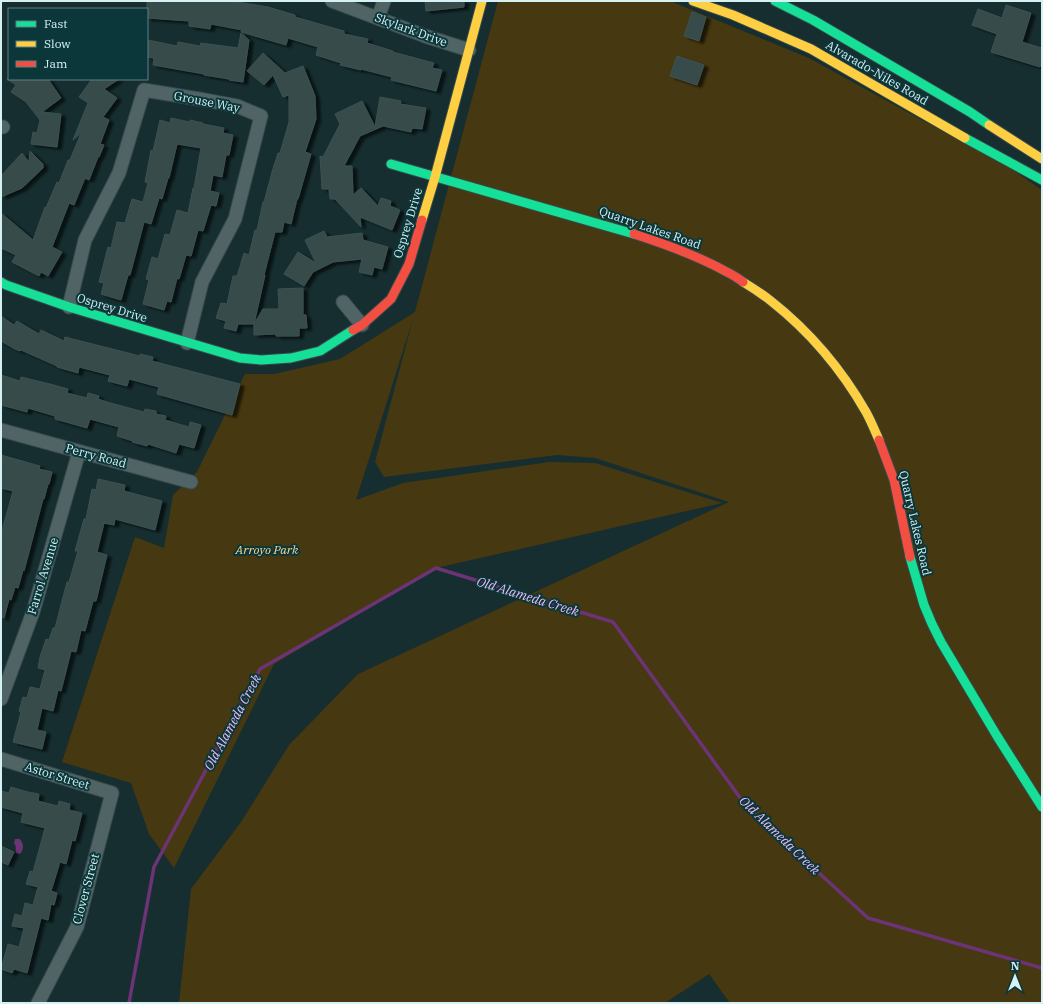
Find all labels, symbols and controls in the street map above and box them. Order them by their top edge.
legend [8,8,148,80]
street label: Skylark Drive [373,9,449,50]
text: Fast [44,16,68,31]
text: Slow [44,36,71,51]
street label: Alvarado-Niles Road [823,37,931,108]
text: Jam [44,56,68,71]
street label: Grouse Way [173,88,242,115]
street label: Osprey Drive [390,186,425,260]
street label: Quarry Lakes Road [597,203,703,252]
street label: Osprey Drive [75,290,149,325]
street label: Perry Road [64,440,128,471]
street label: Quarry Lakes Road [896,469,935,577]
street label: Farrol Avenue [24,536,61,616]
park label: Arroyo Park [235,542,299,557]
water label: Old Alameda Creek [474,573,581,620]
water label: Old Alameda Creek [200,671,265,773]
street label: Astor Street [23,759,91,792]
water label: Old Alameda Creek [735,792,824,878]
street label: Clover Street [69,852,102,926]
north arrow [995,956,1035,996]
text: N [1011,959,1020,973]

